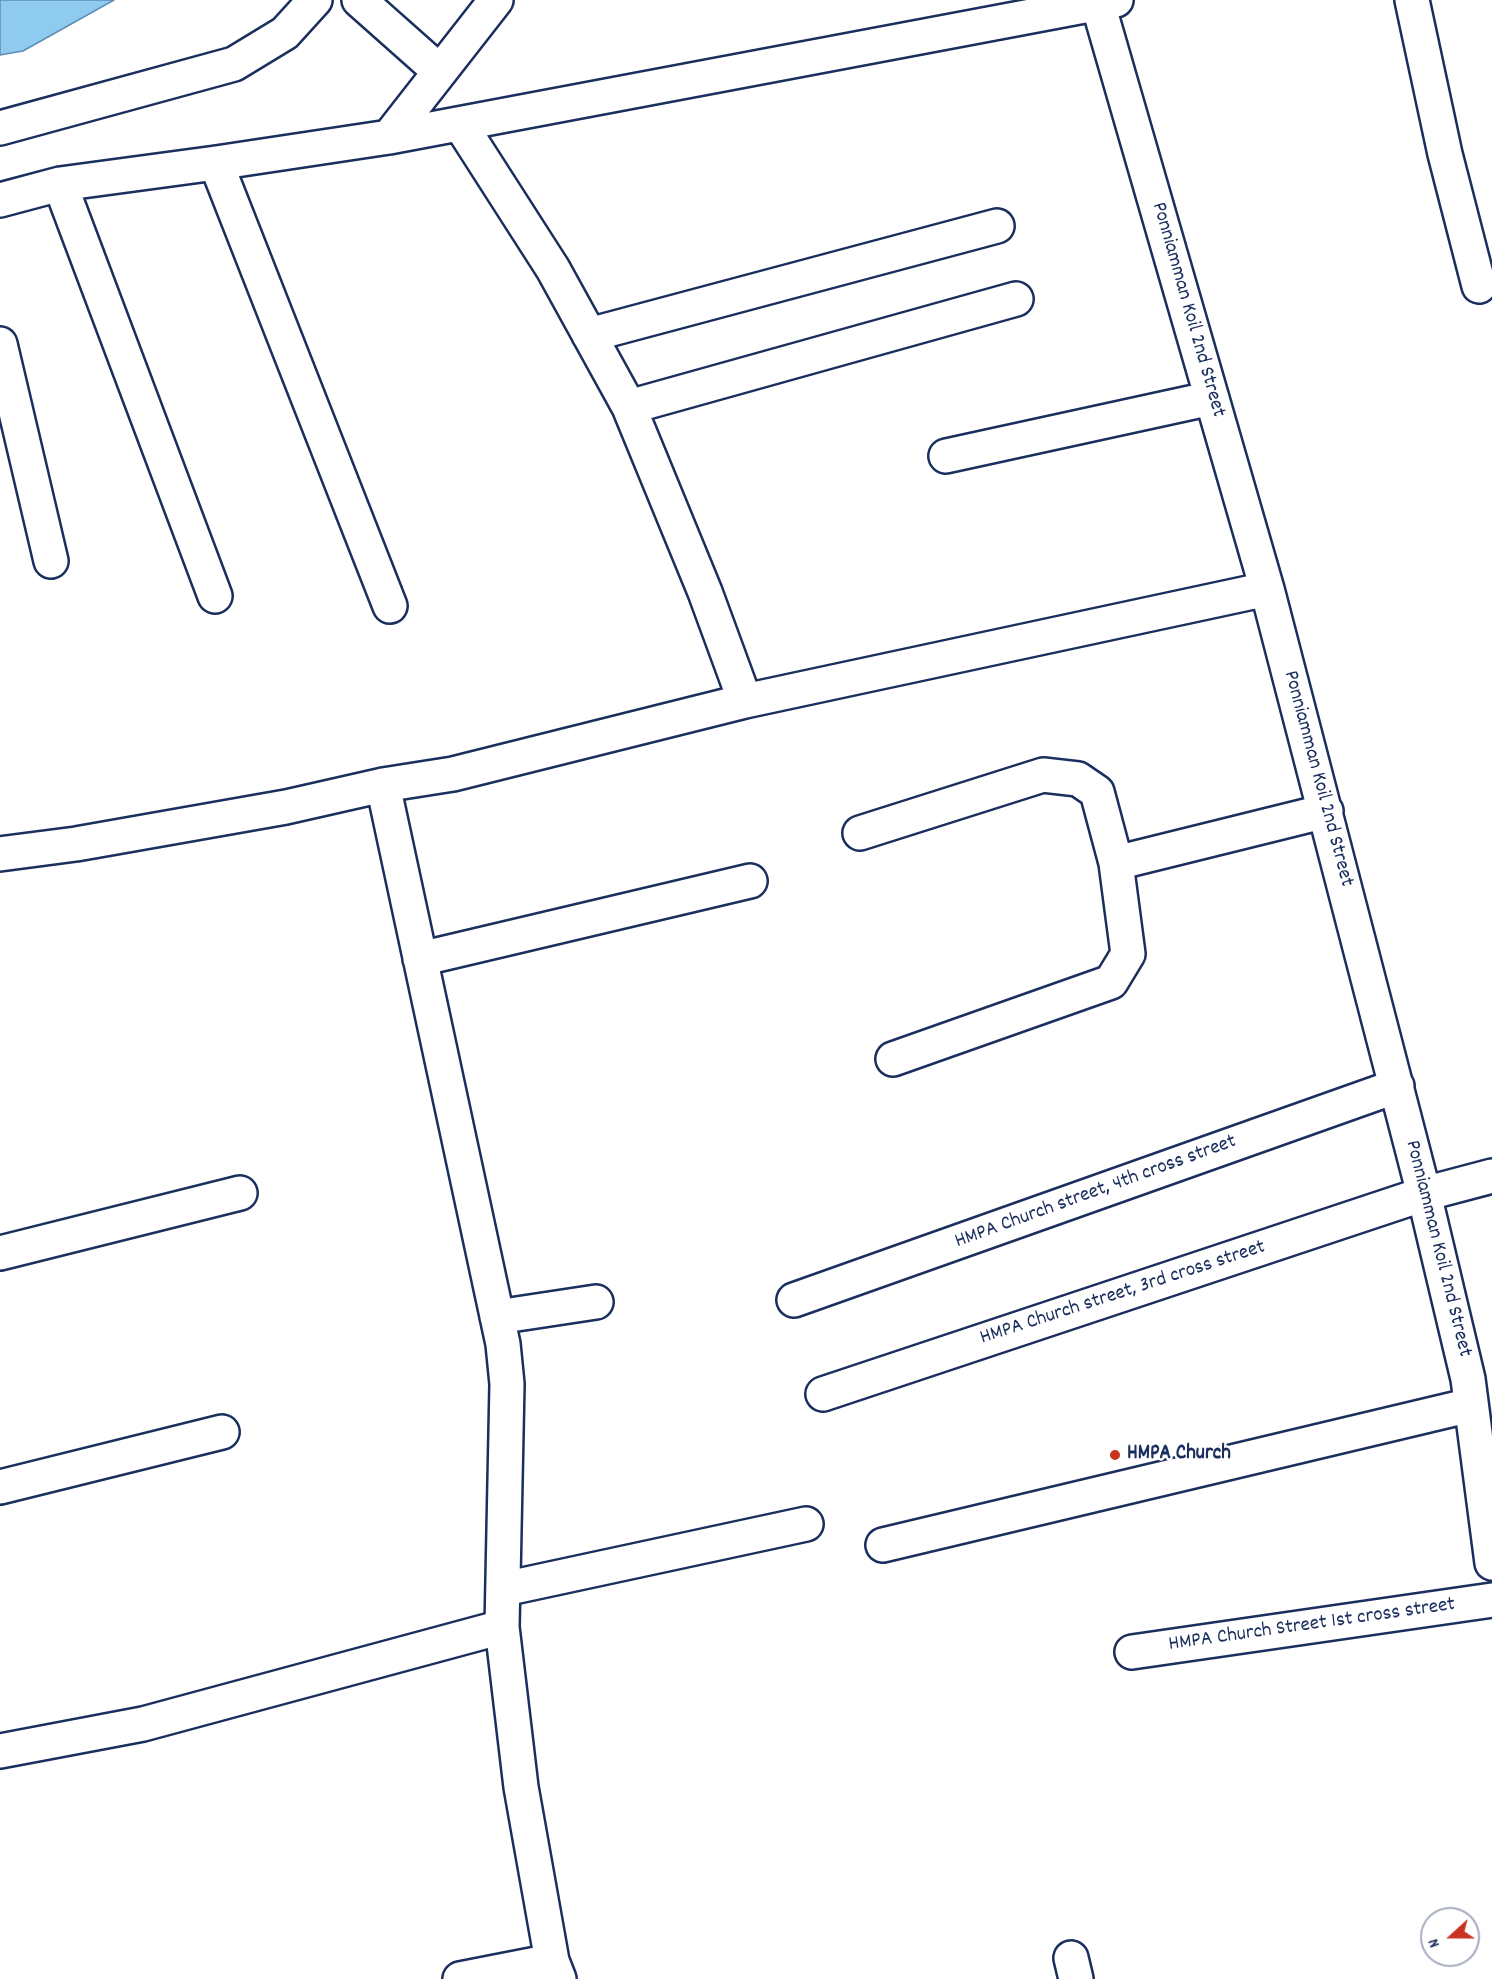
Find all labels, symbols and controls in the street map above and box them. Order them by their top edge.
street label: Ponniamman Koil 2nd Street [1144,200,1230,420]
street label: Ponniamman Koil 2nd Street [1276,668,1358,890]
street label: HMPA Church street, 4th cross street [952,1130,1240,1256]
street label: Ponniamman Koil 2nd Street [1398,1138,1476,1360]
street label: HMPA Church street, 3rd cross street [977,1236,1269,1352]
place label: HMPA Church [1127,1442,1231,1468]
marker: HMPA Church [1108,1448,1122,1462]
street label: HMPA Church Street 1st cross street [1167,1593,1457,1659]
north arrow [1420,1907,1480,1967]
text: N [1422,1935,1447,1951]

